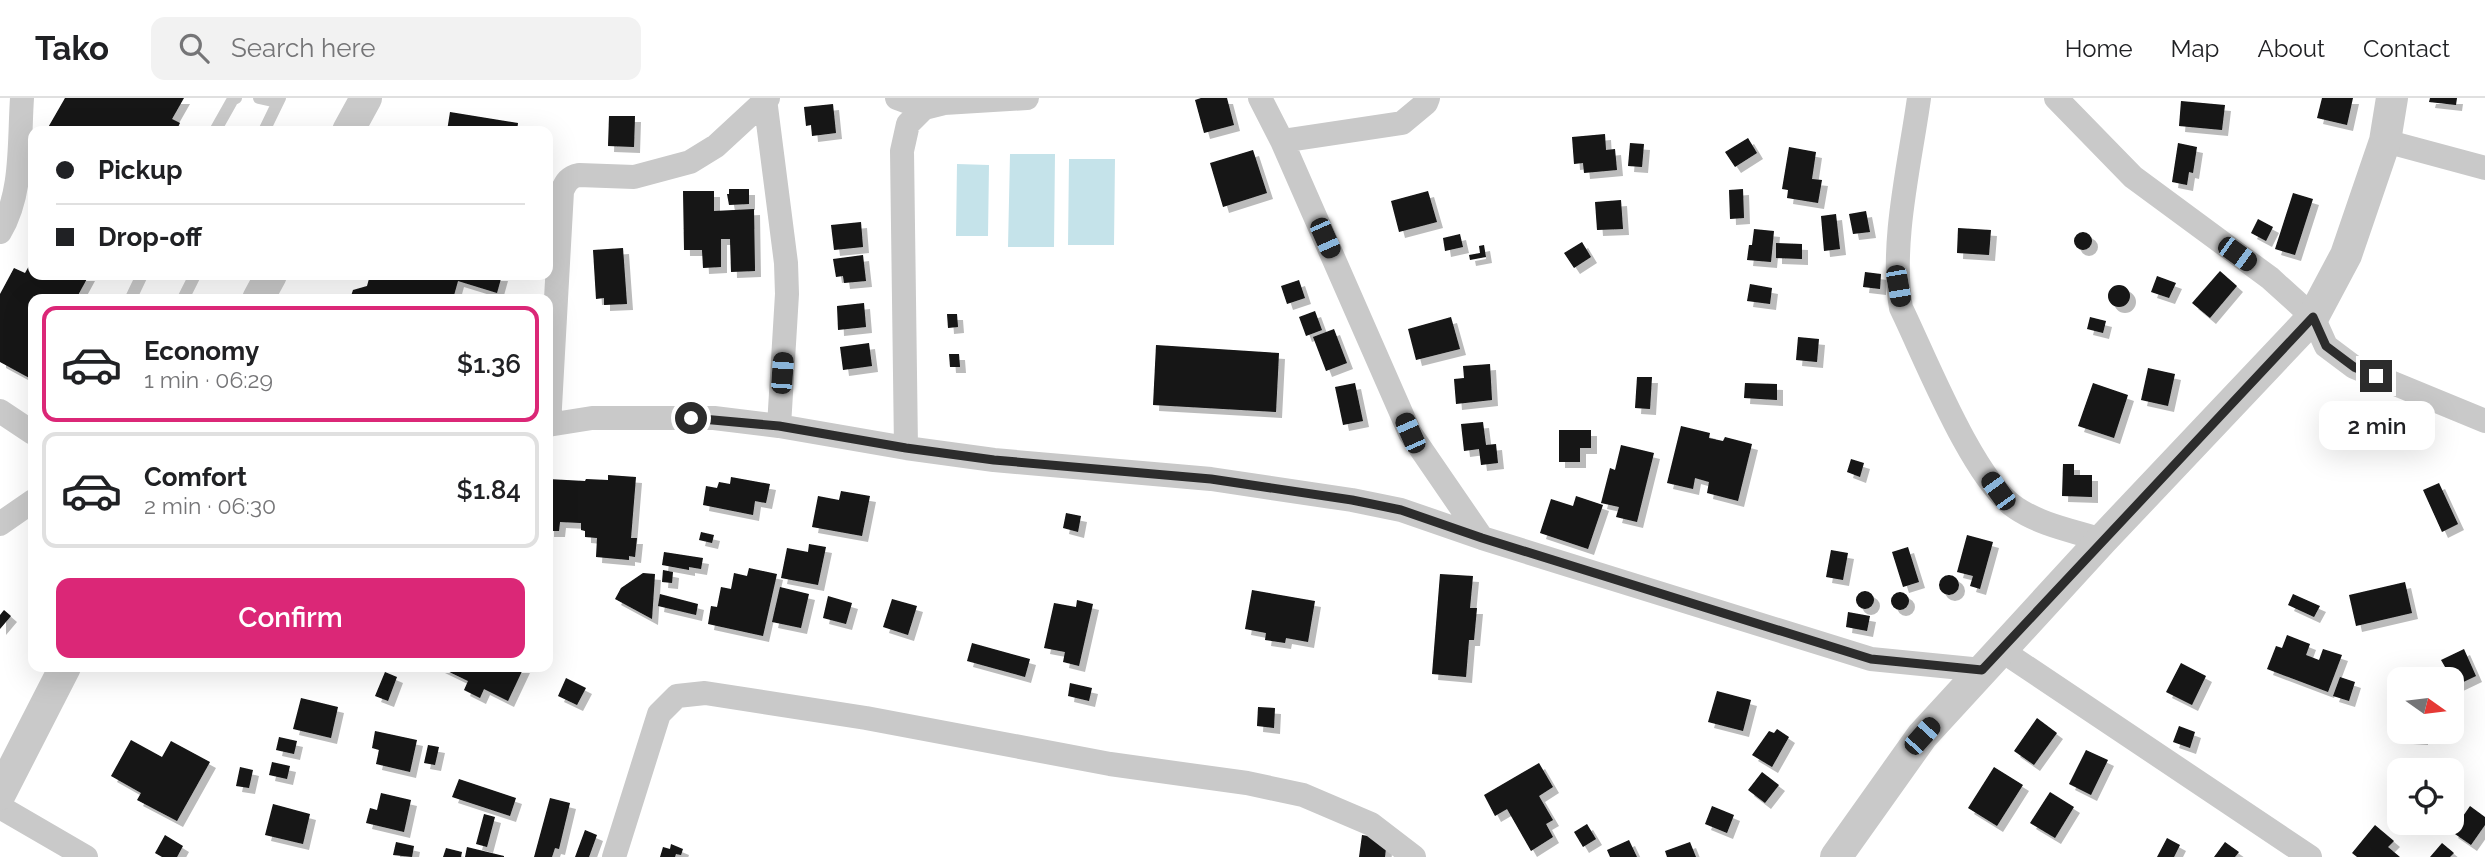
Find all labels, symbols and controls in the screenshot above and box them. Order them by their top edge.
search box [151,17,641,80]
text: Tako [35,29,109,68]
icon: search [175,29,213,67]
text: Search here [231,33,375,63]
text: Home [2065,34,2133,63]
text: Map [2171,34,2219,63]
text: About [2257,34,2325,63]
text: Contact [2363,34,2450,63]
text: Pickup [98,155,183,185]
car [1307,215,1344,261]
text: Drop-off [98,222,202,252]
car [2214,233,2261,275]
car [1885,263,1912,309]
icon: car [60,333,123,396]
text: Economy [144,336,259,366]
text: $1.36 [457,349,521,379]
car [771,351,794,395]
route end [2360,360,2392,392]
text: 1 min · 06:29 [144,366,273,393]
callout: 2 min [2318,400,2434,450]
route start [675,402,707,434]
car [1392,410,1429,456]
text: 2 min [2348,412,2406,439]
icon: car [60,459,123,522]
text: Comfort [144,462,247,492]
car [1978,468,2019,514]
text: $1.84 [457,475,521,505]
text: 2 min · 06:30 [144,492,276,519]
button: Confirm [56,578,525,658]
north arrow [2387,667,2464,744]
map controls [2387,667,2464,835]
car [1901,713,1944,759]
button: locate [2387,758,2464,835]

